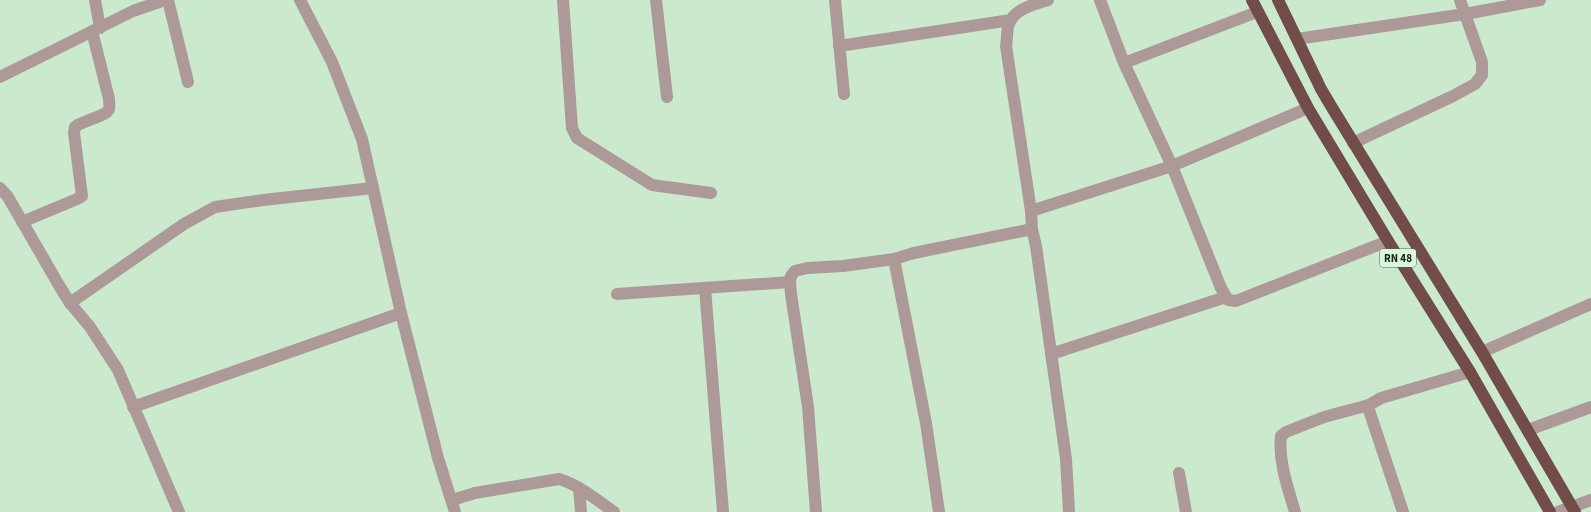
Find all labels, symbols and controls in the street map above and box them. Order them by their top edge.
road number: RN 48 [1380,249,1416,267]

